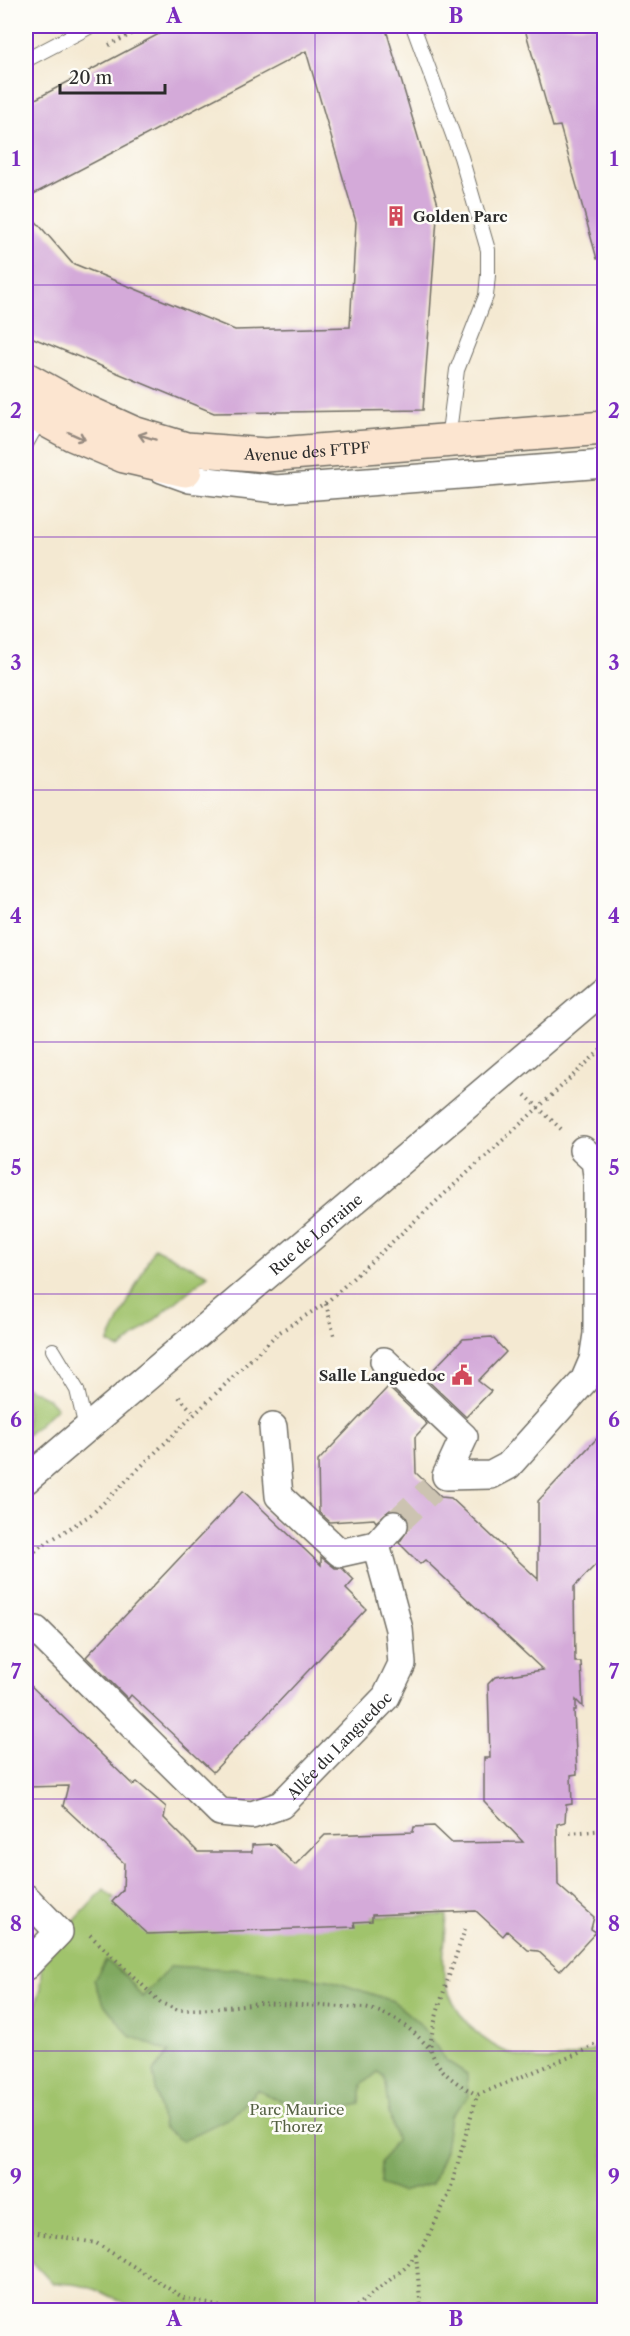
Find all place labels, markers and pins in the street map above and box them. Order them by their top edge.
building icon: Golden Parc [384,204,408,228]
place label: Golden Parc [413,207,508,226]
public building icon: Salle Languedoc [450,1363,474,1387]
place label: Salle Languedoc [319,1366,445,1385]

